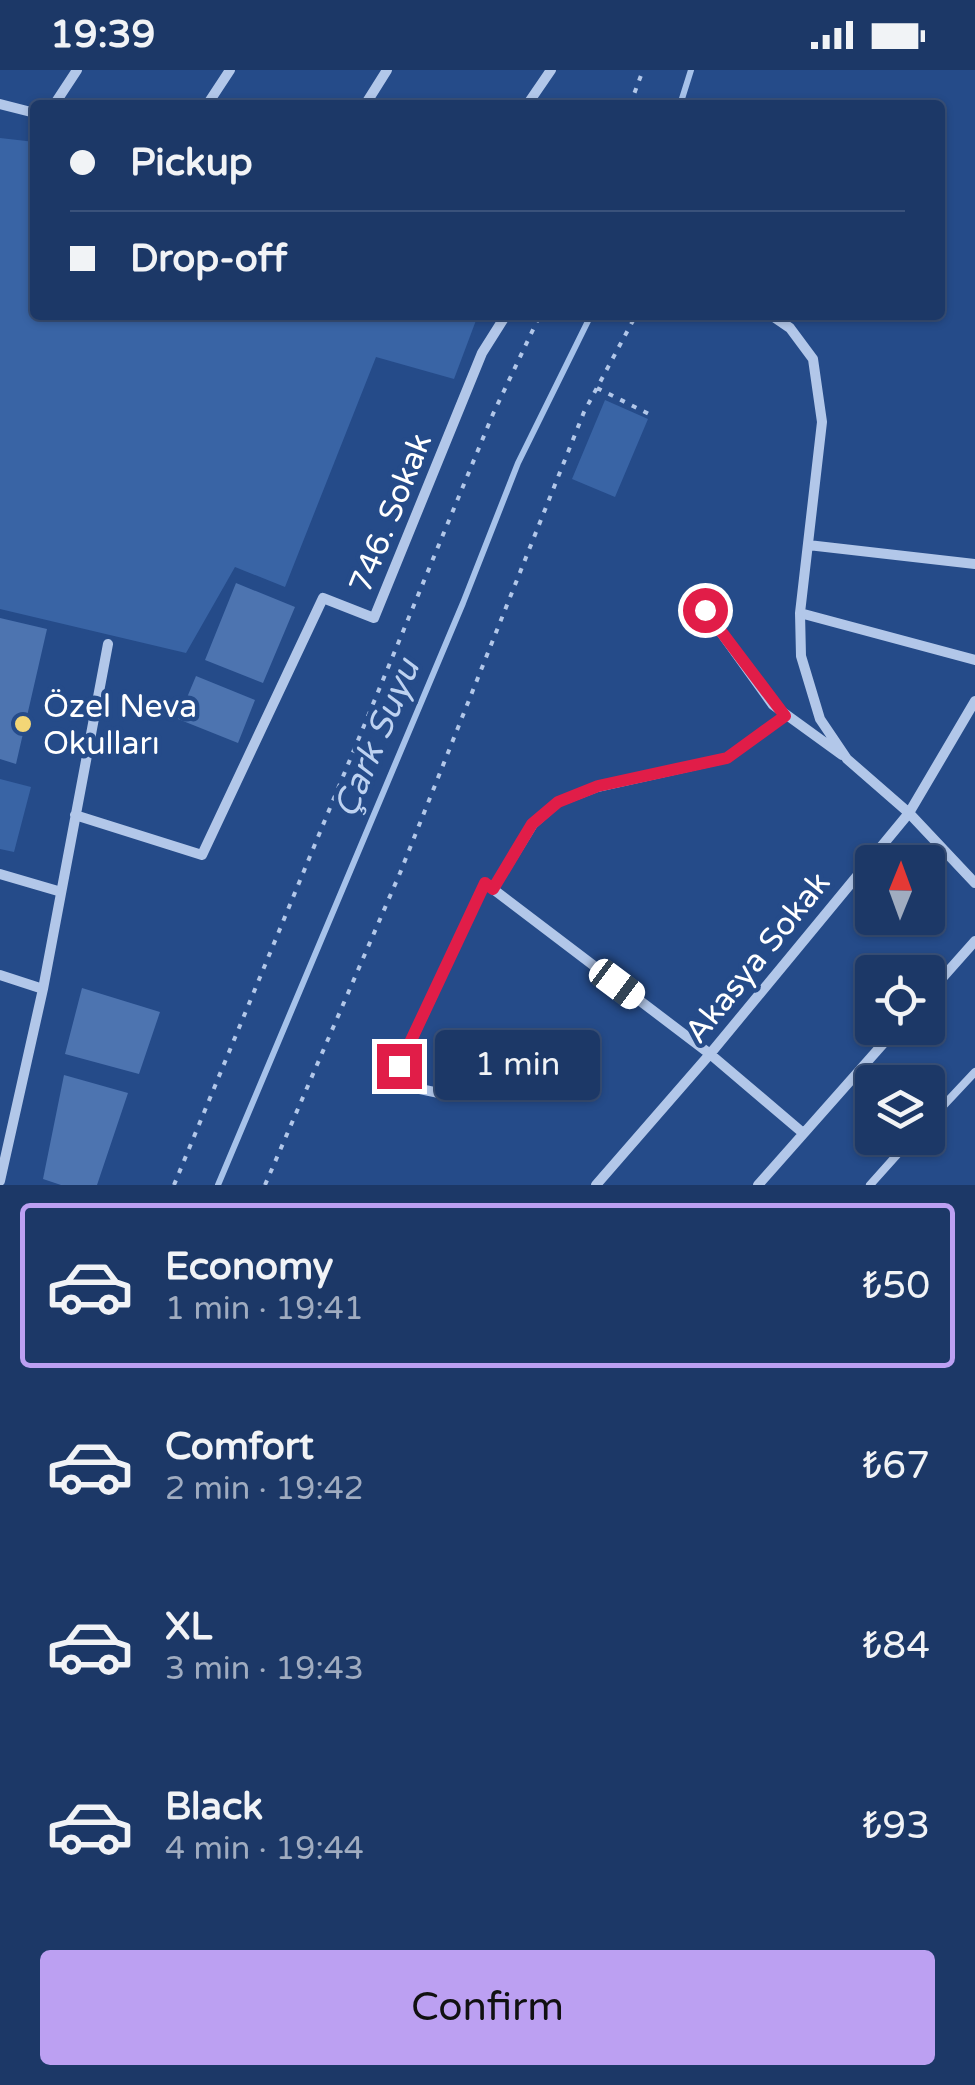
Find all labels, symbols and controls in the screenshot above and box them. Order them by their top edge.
text: 19:39 [50,12,155,58]
text: Pickup [130,140,253,186]
text: Drop-off [130,236,287,282]
street label: 746. Sokak [342,428,440,599]
route start [683,588,728,633]
water label: Çark Suyu [325,651,430,824]
place label: Özel Neva Okulları [43,688,197,763]
marker: Özel Neva Okulları [12,713,34,735]
north arrow [855,845,945,935]
map controls [855,845,945,1155]
street label: Akasya Sokak [677,864,838,1051]
car [584,954,650,1014]
button: locate [855,955,945,1045]
callout: 1 min [434,1031,599,1101]
route end [377,1044,422,1089]
text: 1 min [475,1046,560,1084]
button: layers [855,1065,945,1155]
icon: car [45,1241,135,1331]
text: Economy [165,1244,333,1290]
text: ₺50 [862,1263,930,1309]
text: 1 min · 19:41 [165,1290,364,1328]
icon: car [45,1421,135,1511]
text: Comfort [165,1424,314,1470]
text: ₺67 [862,1443,930,1489]
text: 2 min · 19:42 [165,1470,364,1508]
icon: car [45,1601,135,1691]
text: XL [165,1604,212,1650]
text: ₺84 [862,1623,930,1669]
text: 3 min · 19:43 [165,1650,364,1688]
icon: car [45,1781,135,1871]
text: Black [165,1784,263,1830]
text: ₺93 [862,1803,930,1849]
text: 4 min · 19:44 [165,1830,364,1868]
button: Confirm [40,1950,935,2065]

